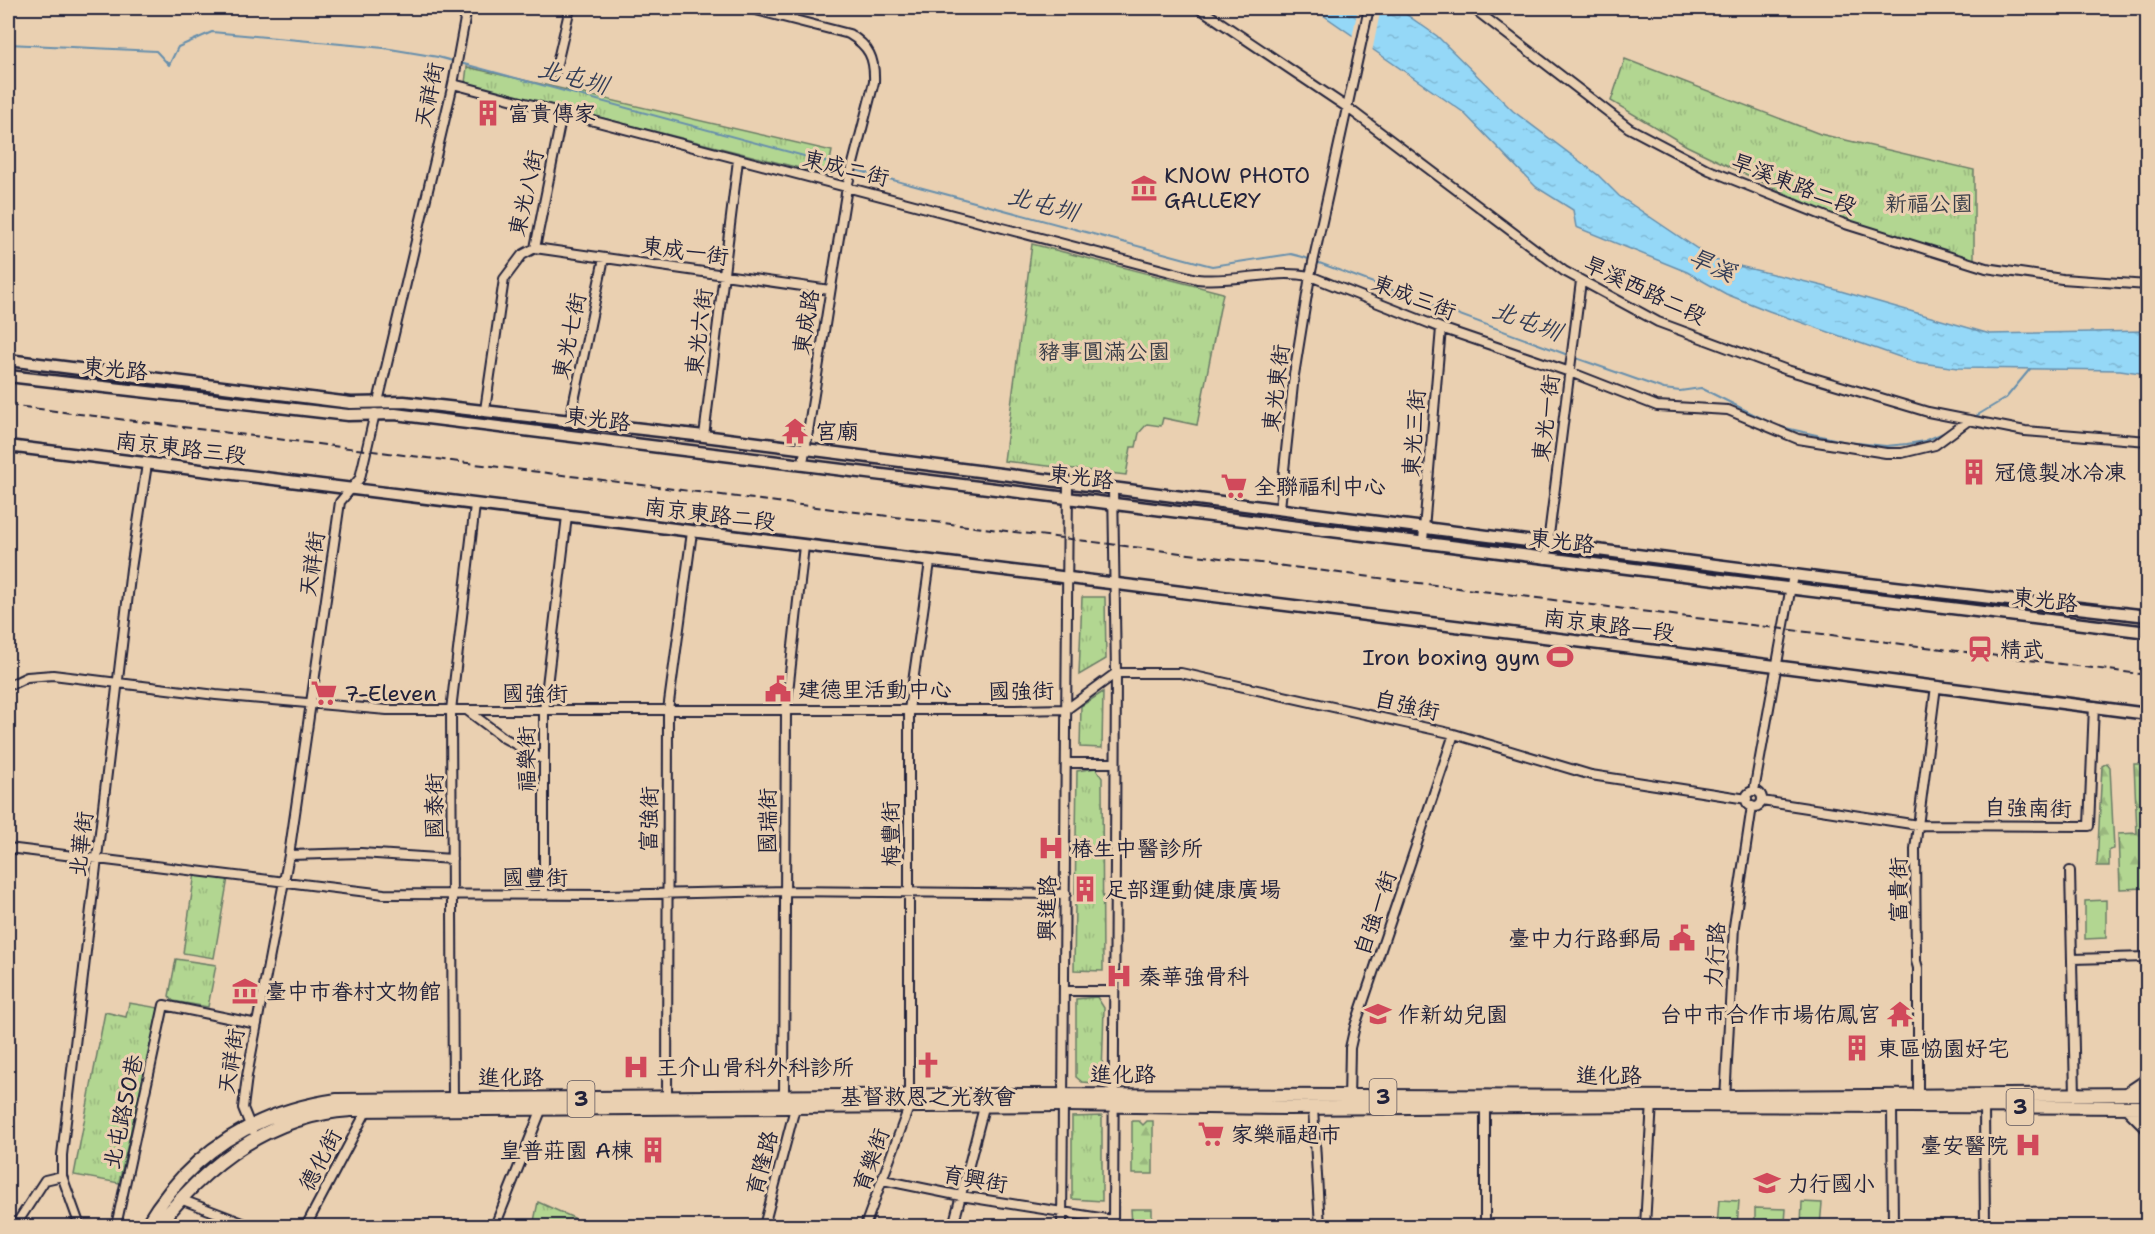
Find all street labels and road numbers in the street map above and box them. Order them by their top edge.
street label: 天祥街 [408,60,450,130]
street label: 東成二街 [800,143,892,193]
street label: 東光八街 [502,147,550,239]
street label: 旱溪東路二段 [1727,147,1861,221]
street label: 東成一街 [639,231,731,271]
street label: 旱溪西路二段 [1579,249,1711,331]
street label: 東成三街 [1368,268,1460,326]
street label: 東光六街 [679,287,719,377]
street label: 東成路 [787,287,825,357]
street label: 東光七街 [546,290,592,382]
street label: 東光東街 [1256,343,1296,433]
street label: 東光路 [81,351,149,387]
street label: 東光一街 [1526,373,1566,463]
street label: 東光三街 [1396,388,1432,478]
street label: 東光路 [563,401,633,437]
street label: 南京東路三段 [114,426,248,470]
street label: 東光路 [1046,459,1116,495]
street label: 南京東路二段 [643,492,777,536]
street label: 東光路 [1527,523,1597,559]
street label: 天祥街 [293,529,331,599]
street label: 東光路 [2010,582,2080,618]
street label: 南京東路一段 [1542,603,1676,647]
street label: 國強街 [988,676,1054,706]
street label: 國強街 [502,679,568,708]
street label: 自強街 [1372,683,1442,727]
street label: 福樂街 [512,726,541,792]
street label: 國泰街 [420,773,449,839]
street label: 富強街 [634,786,664,852]
street label: 國瑞街 [753,788,782,854]
street label: 自強南街 [1984,793,2072,823]
street label: 梅豐街 [876,801,906,867]
street label: 北華街 [63,809,99,879]
street label: 富貴街 [1884,857,1913,923]
street label: 國豐街 [502,863,568,892]
street label: 自強一街 [1347,867,1403,959]
street label: 興進路 [1032,875,1062,941]
street label: 力行路 [1699,921,1731,989]
street label: 天祥街 [212,1026,250,1096]
street label: 北屯路50巷 [97,1052,149,1172]
street label: 進化路 [1090,1060,1156,1089]
street label: 進化路 [1576,1061,1642,1090]
street label: 進化路 [478,1063,544,1092]
road number: 3 [1370,1079,1396,1115]
road number: 3 [568,1081,594,1117]
road number: 3 [2006,1089,2034,1125]
street label: 德化街 [292,1124,348,1196]
street label: 育樂街 [846,1124,896,1196]
street label: 育隆路 [739,1127,785,1199]
street label: 育興街 [940,1159,1010,1199]

